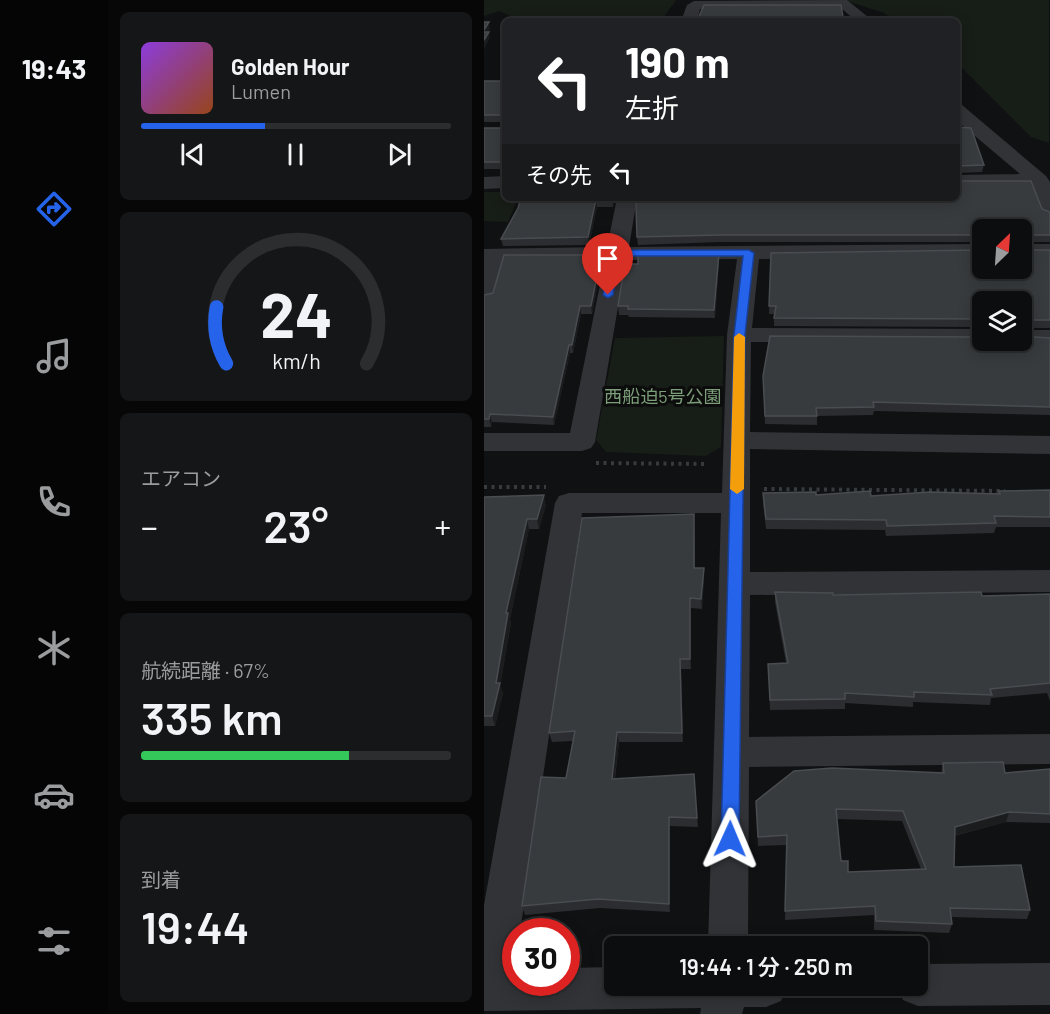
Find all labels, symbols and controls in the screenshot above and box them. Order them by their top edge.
text: 190 m [625,36,730,86]
icon: left [526,42,604,120]
text: 19:43 [22,52,86,84]
text: Golden Hour [231,53,349,79]
text: Lumen [231,79,291,103]
text: 左折 [625,91,679,123]
icon: previous [176,138,209,171]
icon: pause [279,138,312,171]
icon: next [383,138,416,171]
icon: left [604,156,637,189]
text: その先 [526,161,592,187]
icon: directions [33,188,75,230]
north arrow [972,219,1032,279]
map controls [972,219,1032,351]
pin [582,233,633,295]
icon: arrive [591,242,624,275]
text: 24 [260,276,332,350]
button: layers [972,291,1032,351]
icon: music [33,335,75,377]
text: km/h [272,348,320,373]
park label: 西船迫5号公園 [604,385,722,407]
text: エアコン [141,466,221,490]
icon: phone [33,481,75,523]
text: 23° [263,498,329,552]
text: − [141,506,158,546]
text: + [435,506,451,546]
icon: climate [33,627,75,669]
text: 航続距離 · 67% [141,658,270,682]
text: 335 km [141,690,282,744]
icon: car [33,774,75,816]
position arrow [698,807,762,871]
text: 到着 [141,867,181,891]
text: 19:44 [141,899,249,953]
speed limit sign: 30 [502,918,580,996]
icon: filters [33,920,75,962]
text: 19:44 · 1 分 · 250 m [679,953,853,979]

